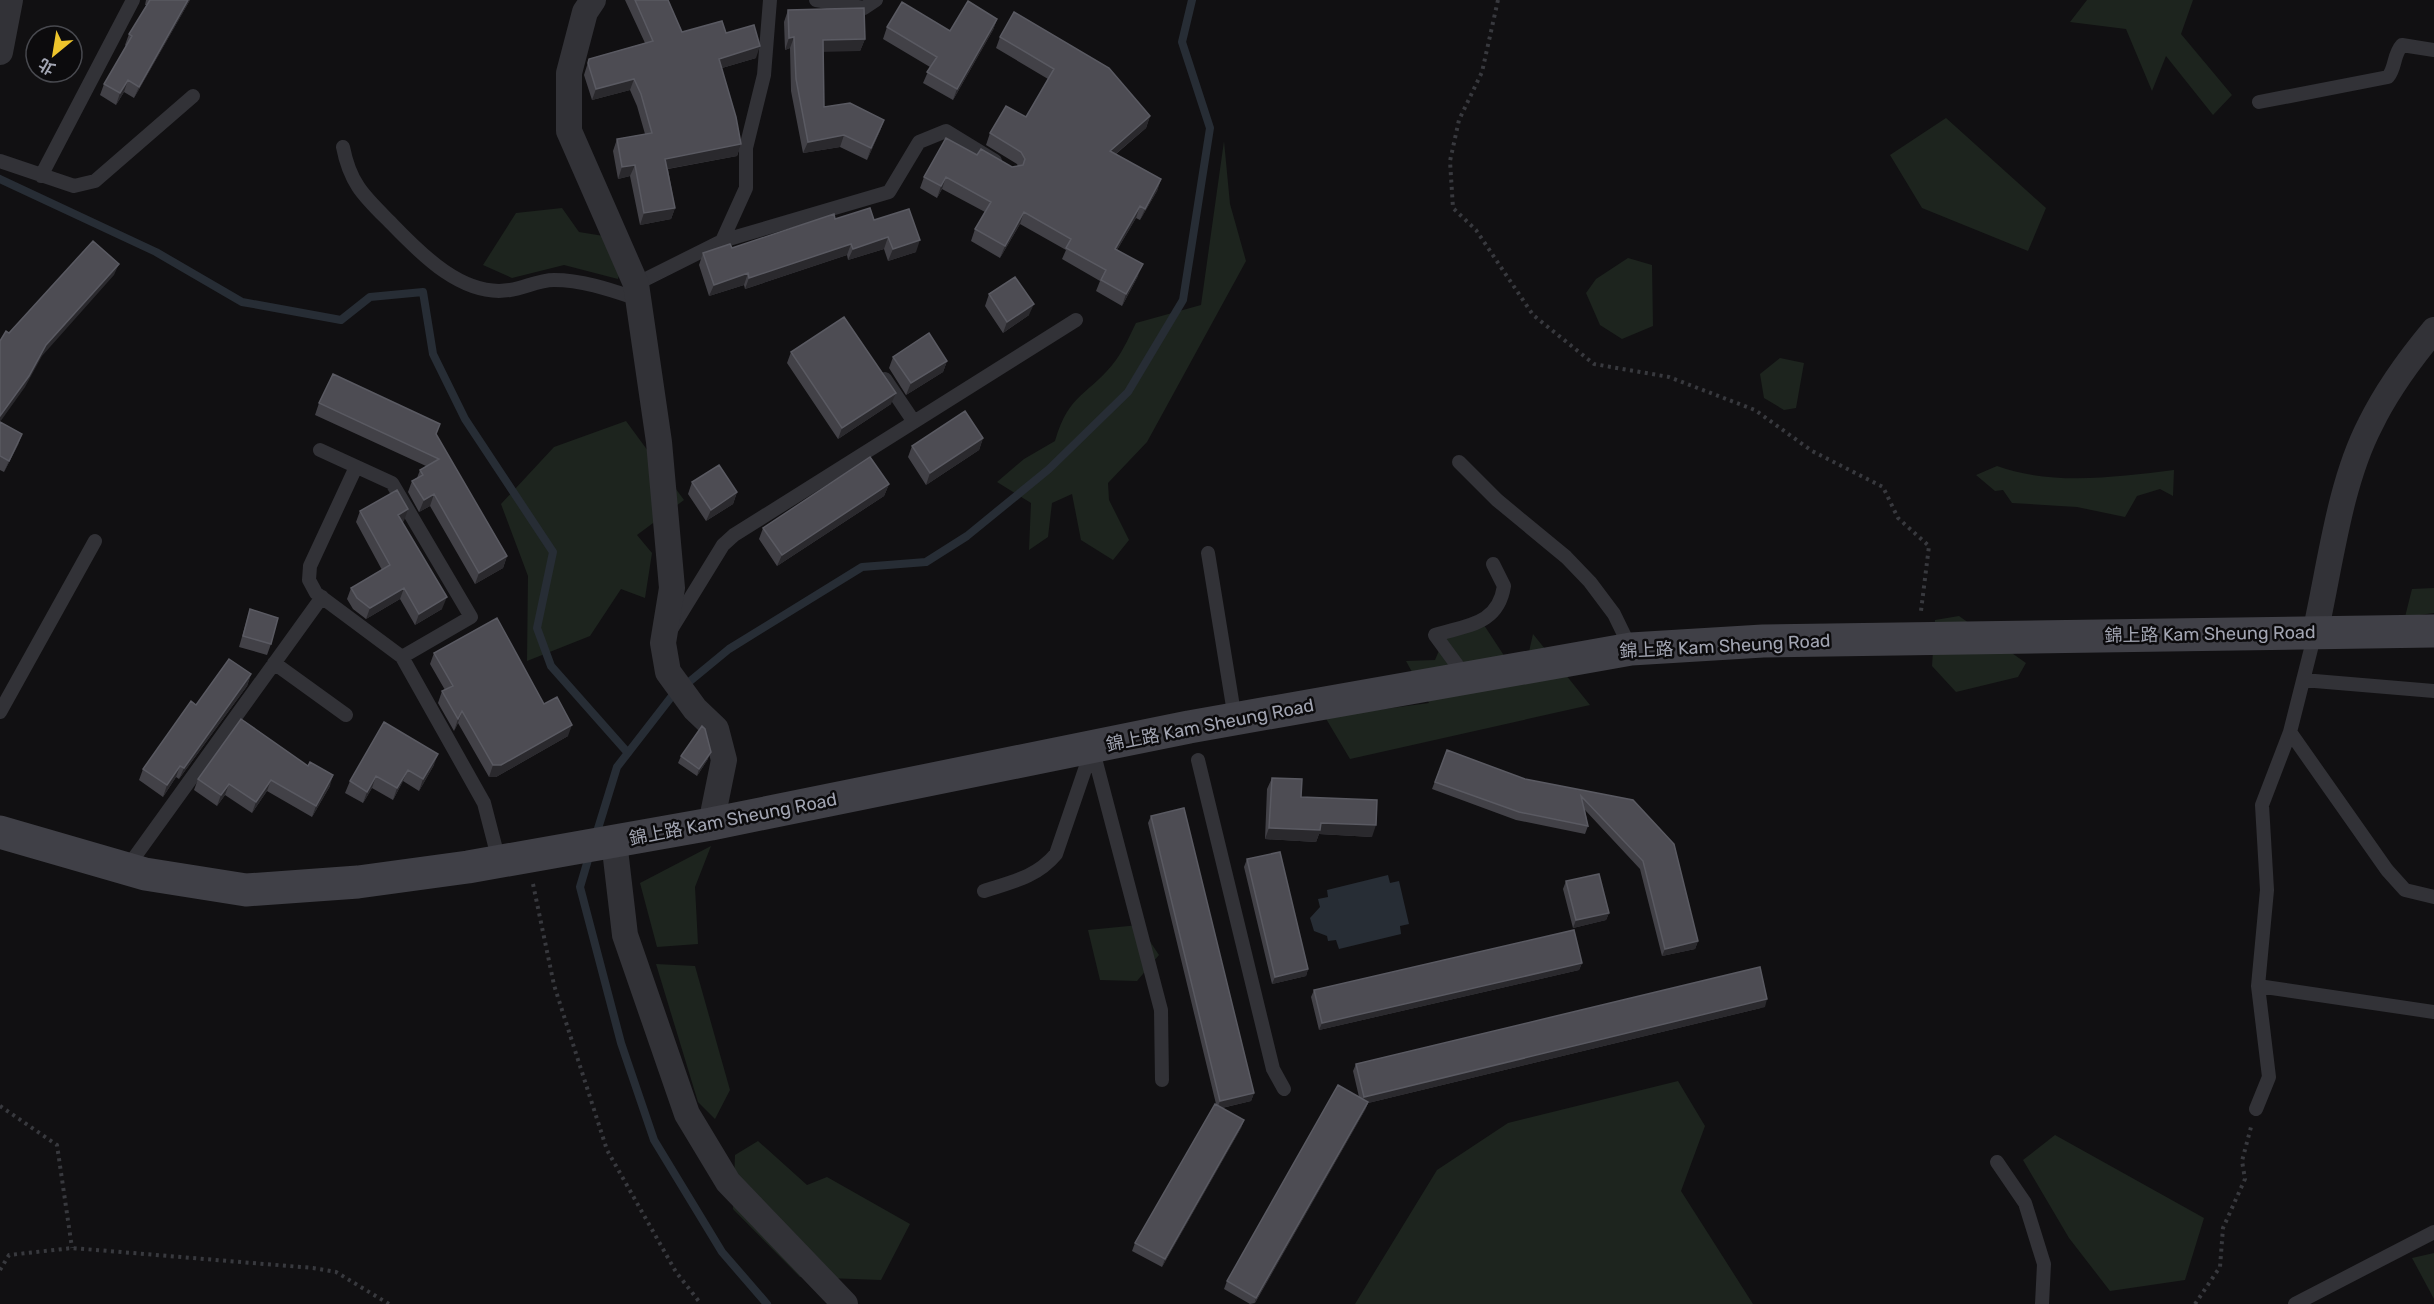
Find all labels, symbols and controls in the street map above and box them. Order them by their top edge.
north arrow [24,24,84,84]
text: 北 [35,54,58,79]
street label: 錦上路 Kam Sheung Road [2104,621,2316,647]
street label: 錦上路 Kam Sheung Road [1619,629,1831,663]
street label: 錦上路 Kam Sheung Road [1104,694,1316,756]
street label: 錦上路 Kam Sheung Road [627,788,839,850]

